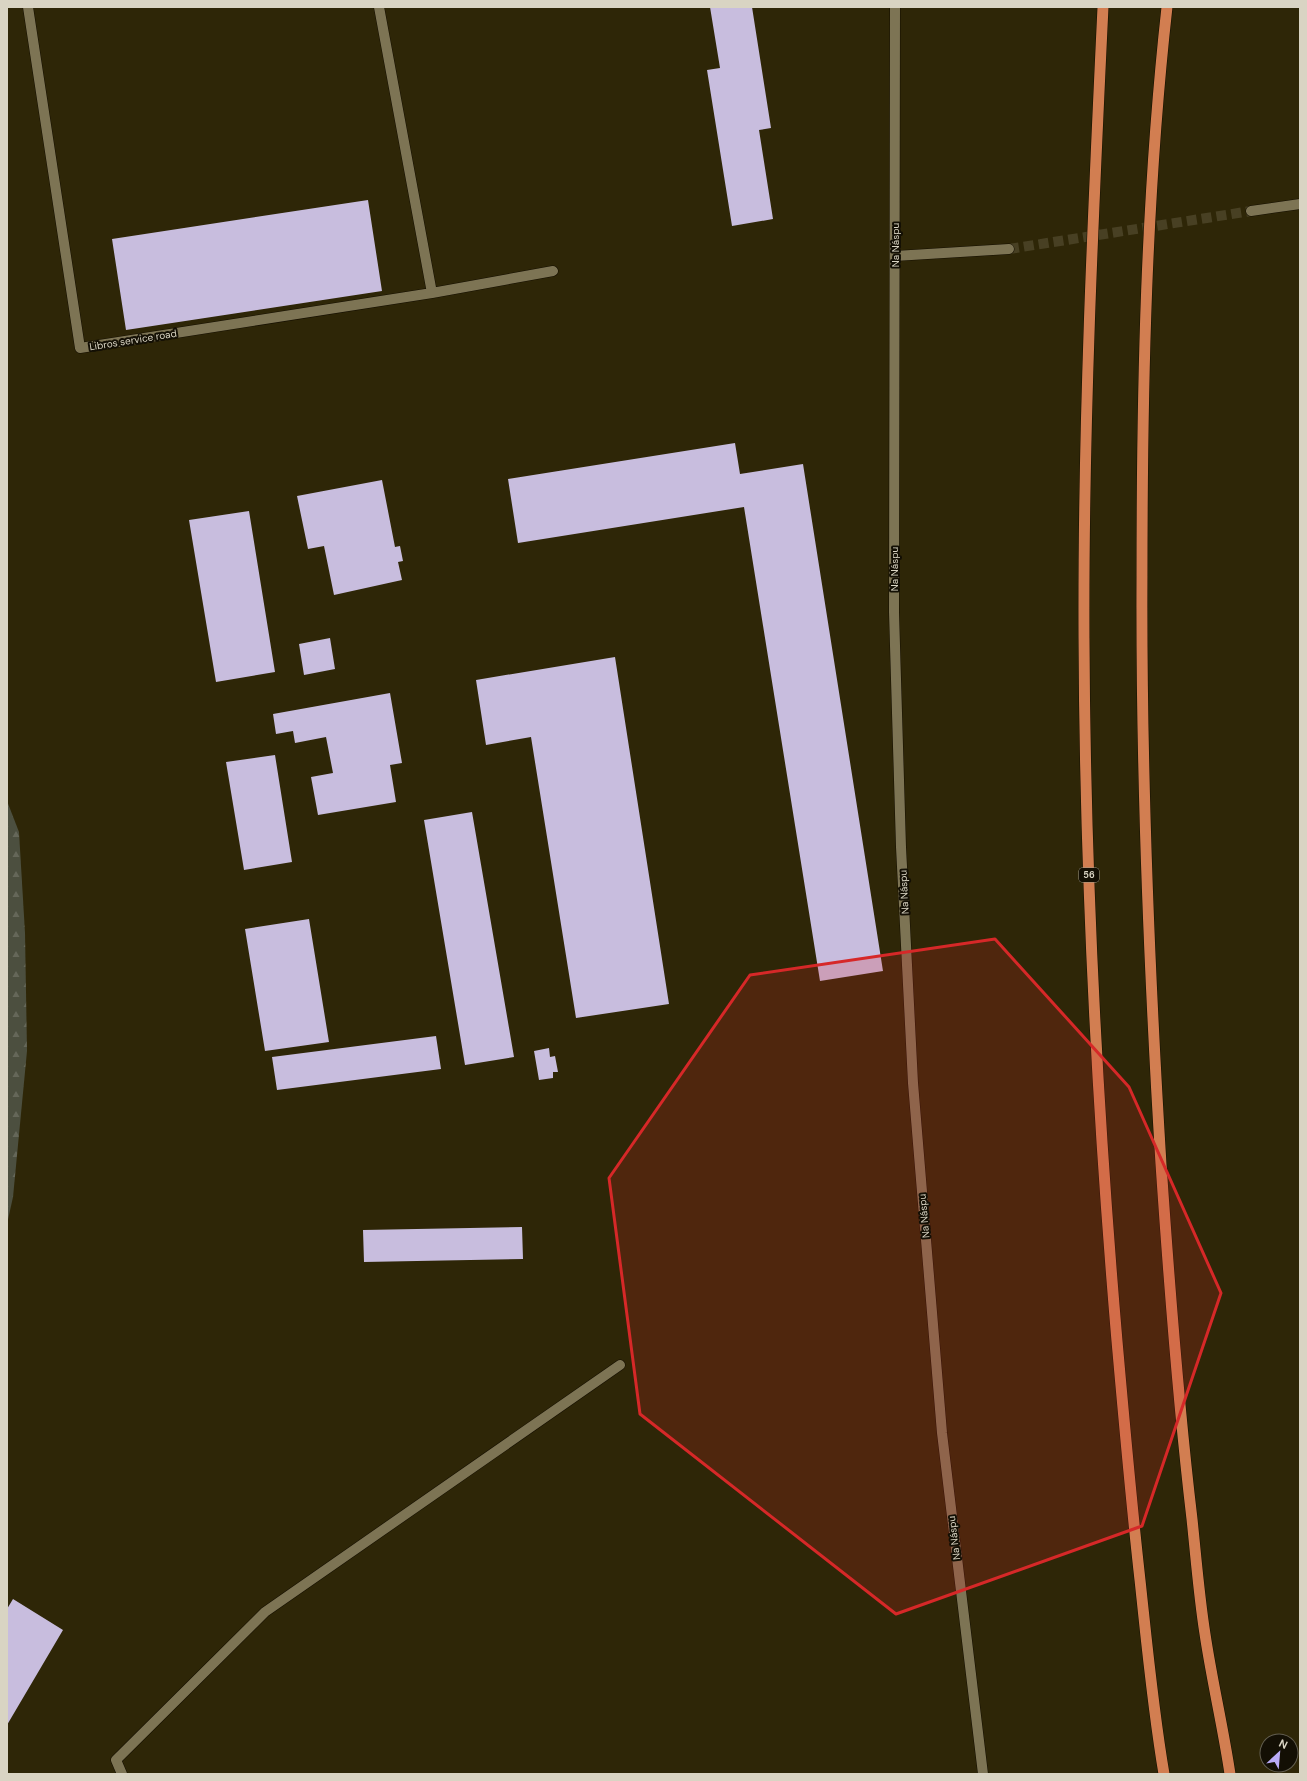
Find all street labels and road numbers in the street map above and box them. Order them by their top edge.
street label: Na Náspu [889,223,902,267]
street label: Libros service road [88,327,178,353]
street label: Na Náspu [888,547,901,591]
road number: 56 [1079,868,1099,882]
street label: Na Náspu [896,869,912,914]
street label: Na Náspu [916,1193,932,1239]
street label: Na Náspu [945,1515,963,1561]

